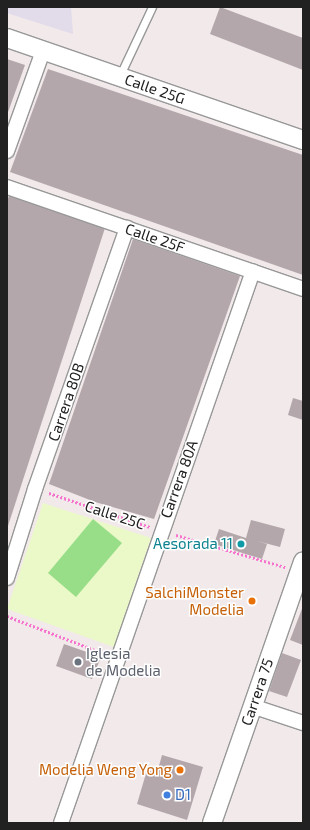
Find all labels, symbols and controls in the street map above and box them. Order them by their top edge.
street label: Calle 25G [122,70,188,108]
street label: Calle 25F [123,219,187,257]
street label: Carrera 80B [44,360,88,444]
street label: Carrera 80A [157,438,201,520]
street label: Calle 25C [83,497,147,533]
place label: Aesorada 11 [153,535,233,553]
marker: Aesorada 11 [236,539,246,549]
place label: SalchiMonster Modelia [145,583,244,618]
marker: SalchiMonster Modelia [247,596,257,606]
place label: Iglesia de Modelia [86,644,161,679]
street label: Carrera 75 [237,656,277,728]
marker: Iglesia de Modelia [73,657,83,667]
place label: Modelia Weng Yong [38,761,172,779]
marker: Modelia Weng Yong [175,765,185,775]
place label: D1 [175,786,191,804]
marker: D1 [162,790,172,800]

